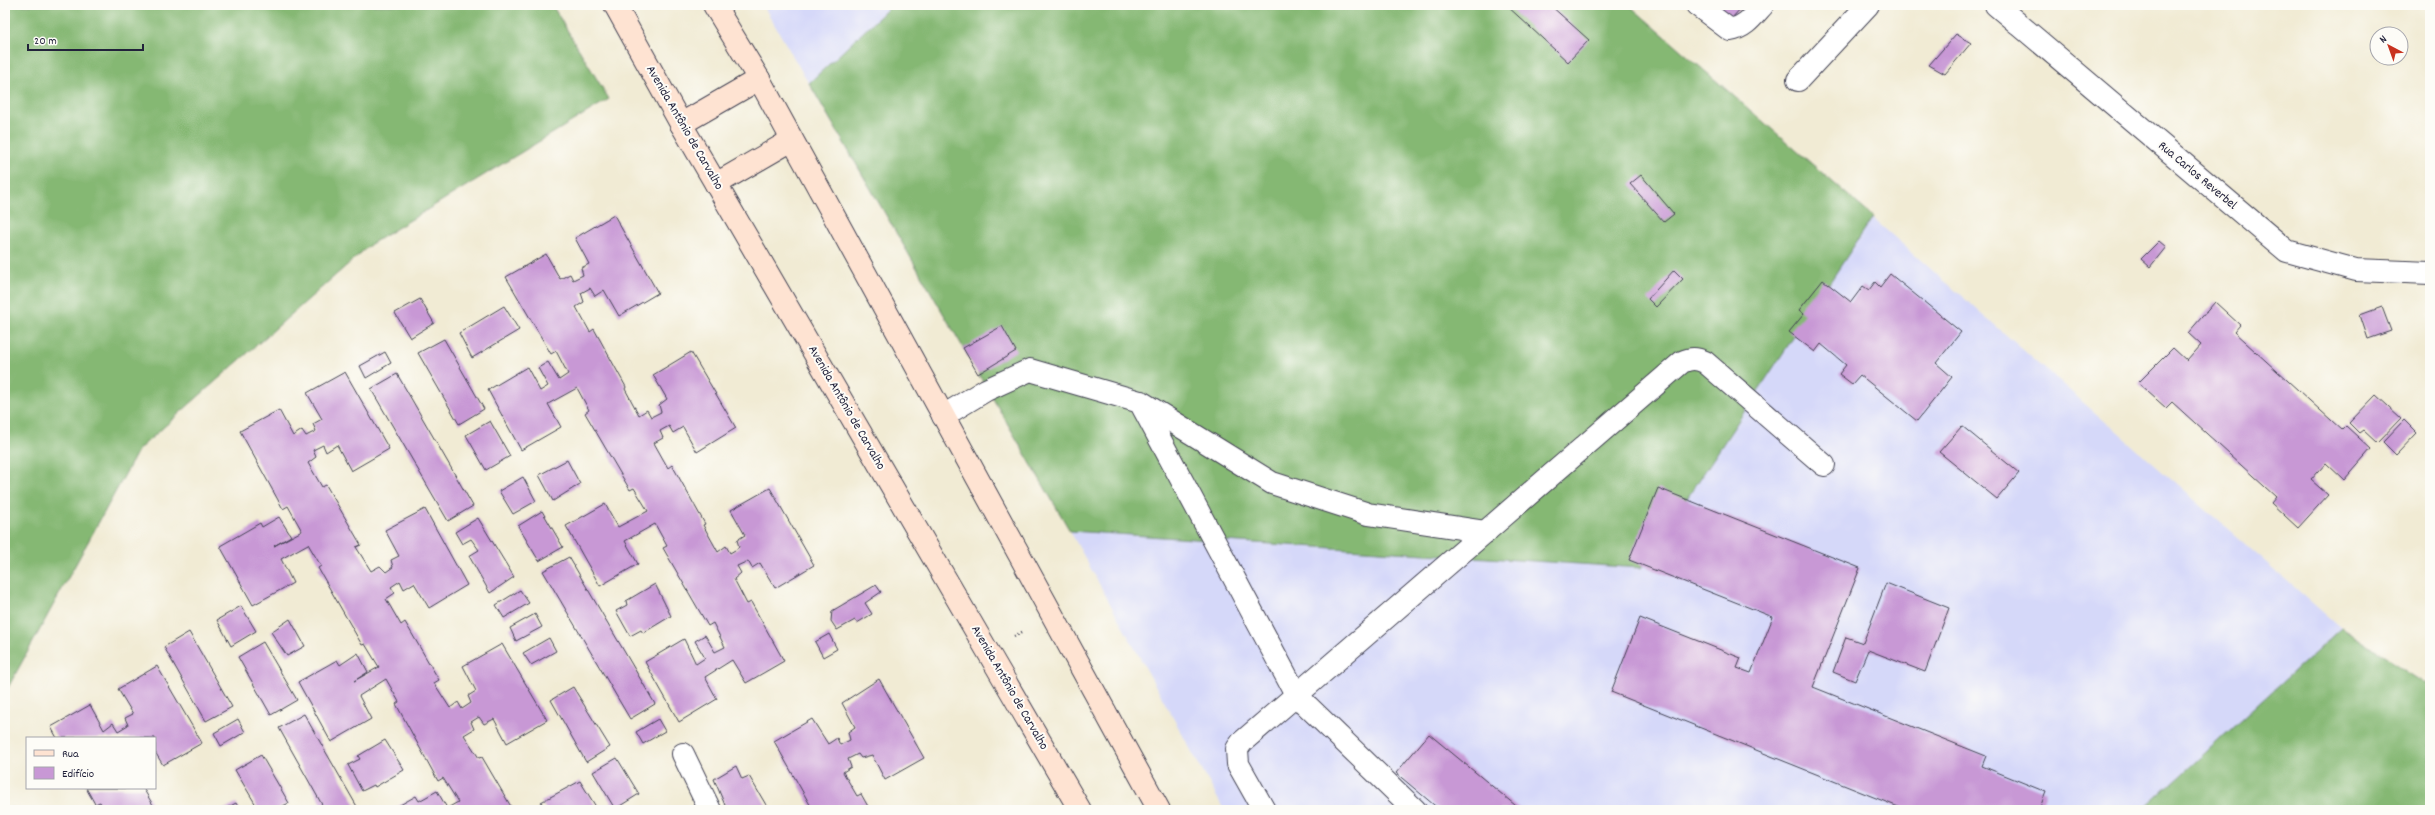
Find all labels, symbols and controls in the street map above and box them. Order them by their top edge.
scale bar [28,26,143,52]
north arrow [2369,26,2409,66]
text: N [2376,32,2391,48]
text: 20 m [34,33,57,50]
street label: Avenida Antônio de Carvalho [640,62,728,194]
street label: Rua Carlos Reverbel [2153,137,2241,215]
street label: Avenida Antônio de Carvalho [802,342,890,474]
street label: Avenida Antônio de Carvalho [965,622,1053,754]
legend [26,737,156,789]
text: Rua [62,746,79,763]
text: Edifício [62,766,94,783]

